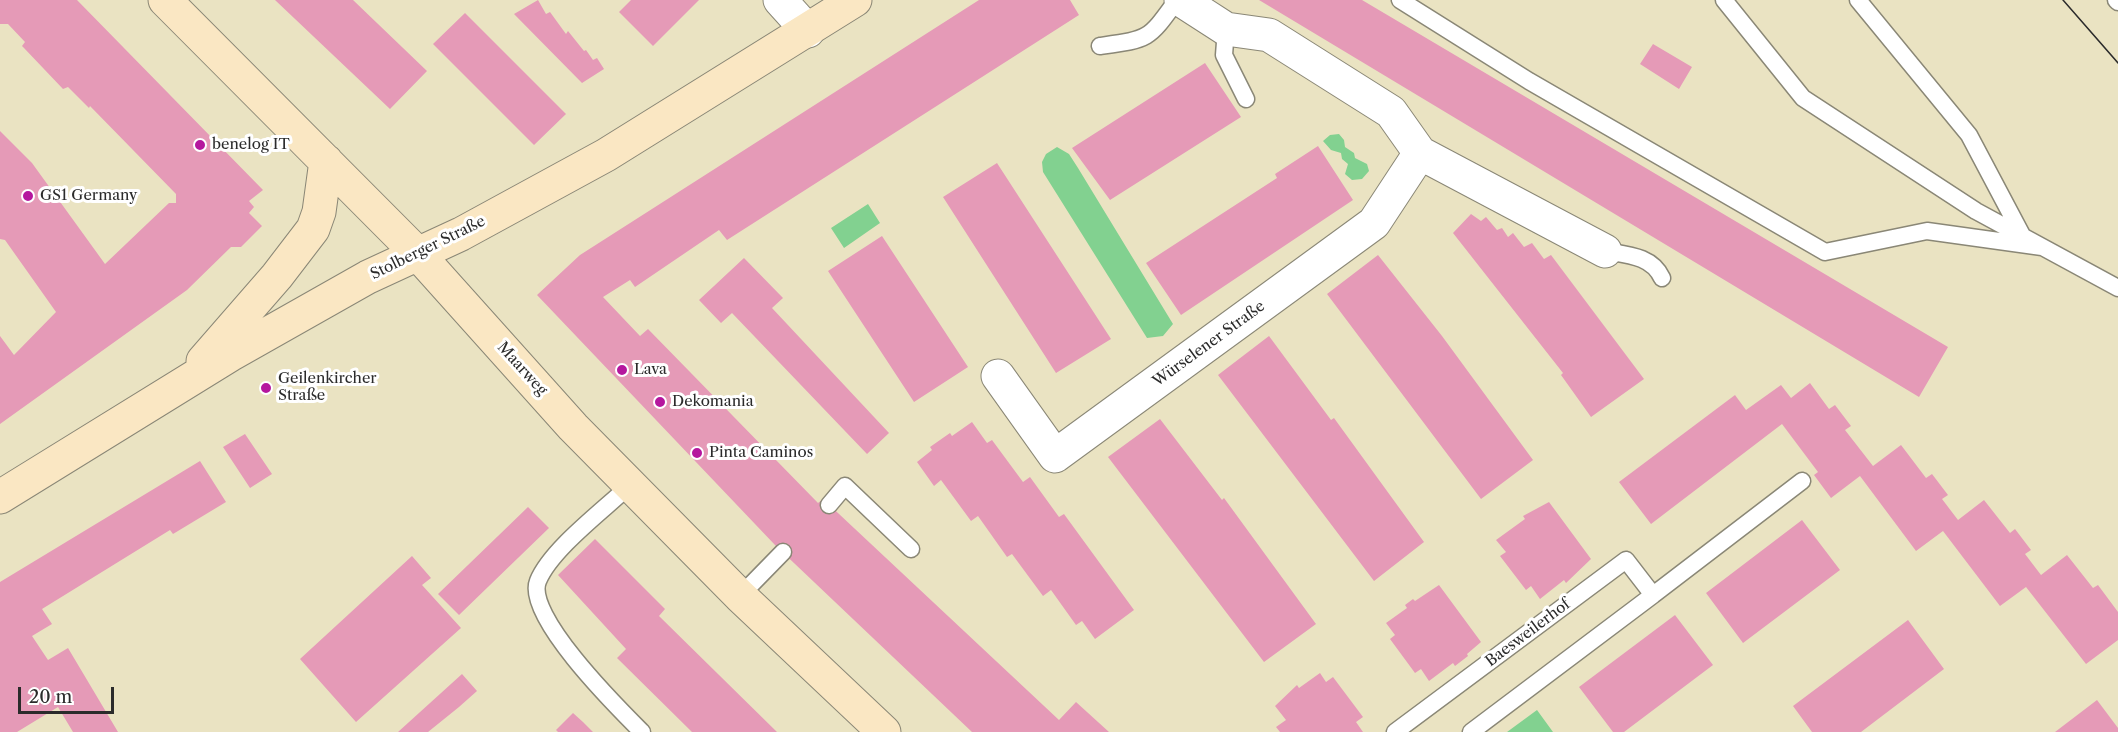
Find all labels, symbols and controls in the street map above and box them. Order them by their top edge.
place label: benelog IT [212,136,290,154]
marker: benelog IT [193,138,207,152]
place label: GS1 Germany [40,187,137,205]
marker: GS1 Germany [21,189,35,203]
street label: Stolberger Straße [368,212,488,284]
street label: Würselener Straße [1149,297,1269,391]
street label: Maarweg [493,339,551,399]
place label: Lava [634,361,667,379]
marker: Lava [615,363,629,377]
place label: Geilenkircher Straße [278,370,377,405]
marker: Geilenkircher Straße [259,381,273,395]
place label: Dekomania [672,393,754,411]
marker: Dekomania [653,395,667,409]
place label: Pinta Caminos [709,444,813,462]
marker: Pinta Caminos [690,446,704,460]
street label: Baesweilerhof [1482,595,1574,671]
scale bar [21,675,117,713]
text: 20 m [29,686,72,708]

